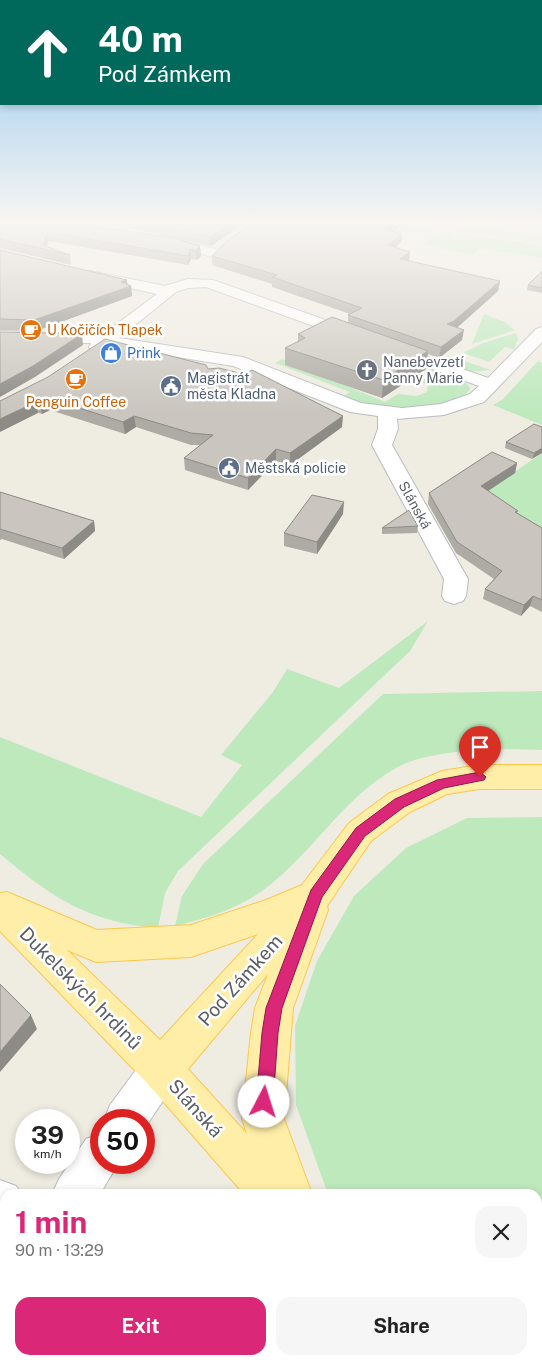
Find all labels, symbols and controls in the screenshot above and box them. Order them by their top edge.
text: 40 m [98,19,183,60]
icon: ahead [15,20,80,85]
text: Pod Zámkem [98,61,231,87]
cafe icon: U Kočičích Tlapek [19,318,43,342]
place label: U Kočičích Tlapek [47,322,163,338]
shop icon: Prink [99,341,123,365]
place label: Prink [127,345,161,361]
place label: Nanebevzetí Panny Marie [383,354,464,386]
church icon: Nanebevzetí Panny Marie [355,358,379,382]
cafe icon: Penguin Coffee [64,367,88,391]
place label: Magistrát města Kladna [187,370,276,402]
public building icon: Magistrát města Kladna [159,374,183,398]
place label: Penguin Coffee [26,394,126,410]
public building icon: Městská policie [217,456,241,480]
place label: Městská policie [245,460,346,476]
street label: Slánská [395,478,435,532]
pin [459,726,501,777]
icon: arrive [466,733,494,761]
street label: Dukelských hrdinů [15,922,147,1054]
street label: Pod Zámkem [193,930,287,1030]
street label: Slánská [164,1075,228,1141]
position arrow [237,1075,289,1127]
speed limit sign: 50 [90,1109,155,1174]
text: 39 [31,1120,64,1150]
text: km/h [33,1147,62,1161]
text: 1 min [15,1204,87,1240]
button: close [475,1206,527,1258]
text: 90 m · 13:29 [15,1241,104,1260]
button: Exit [15,1297,266,1355]
button: Share [276,1297,527,1355]

